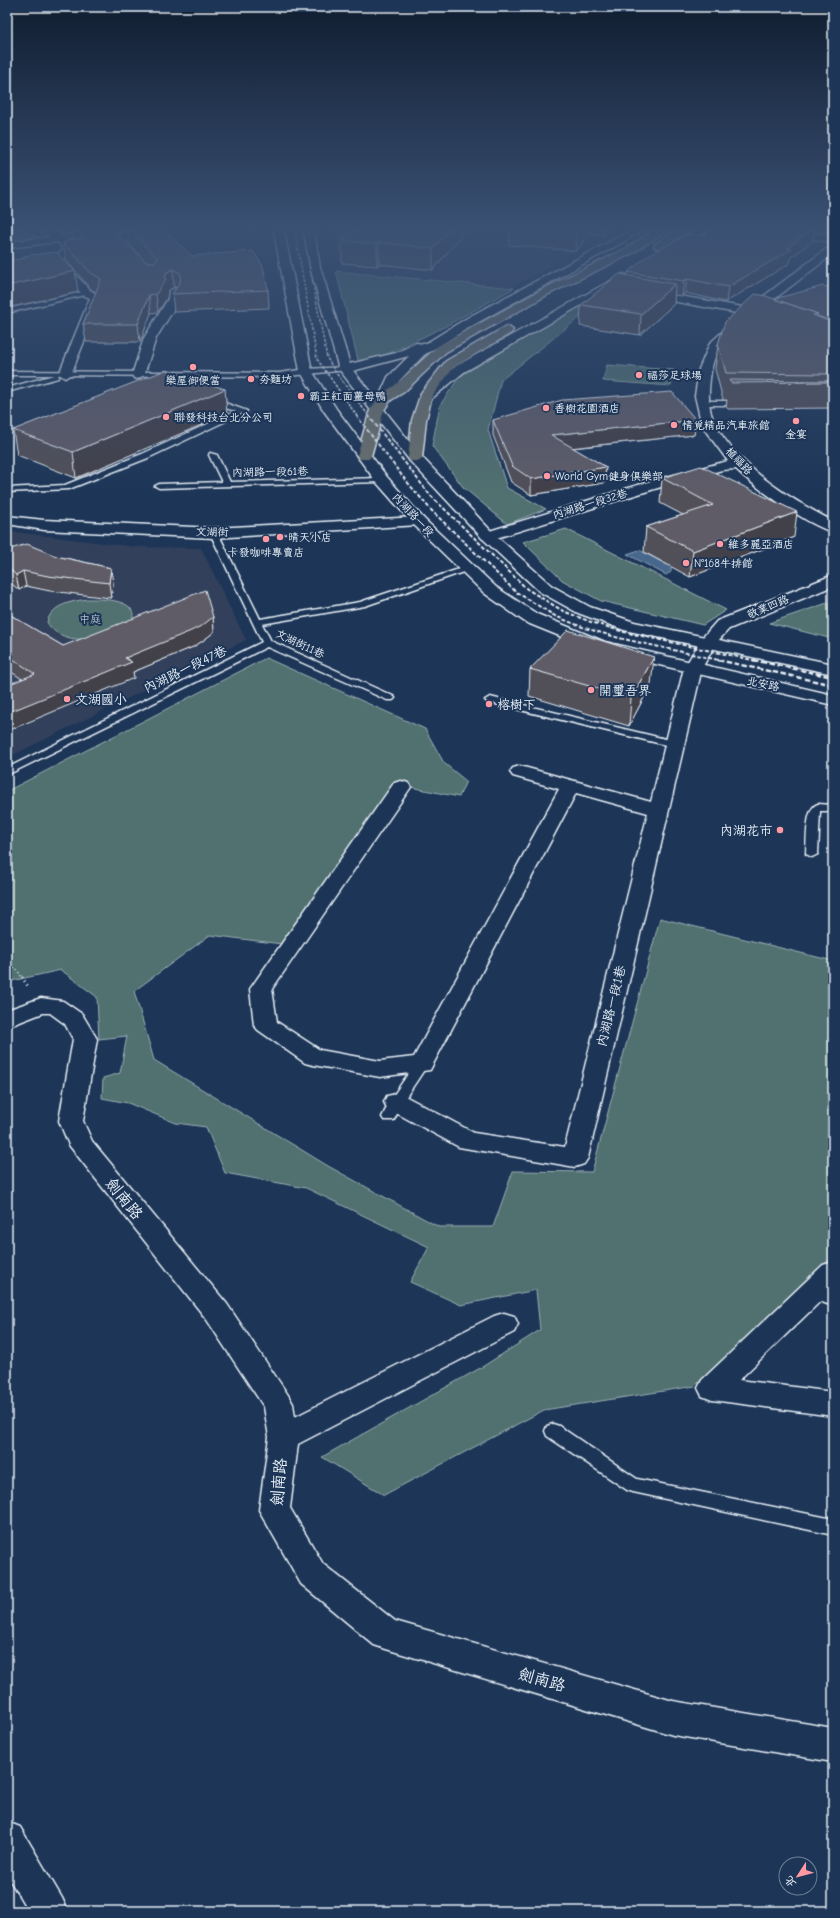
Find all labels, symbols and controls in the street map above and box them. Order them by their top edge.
marker: 樂屋御便當 [188,362,198,372]
place label: 福莎足球場 [647,369,702,382]
marker: 福莎足球場 [634,370,644,380]
place label: 夯麵坊 [259,373,292,386]
place label: 樂屋御便當 [166,374,221,387]
marker: 夯麵坊 [246,374,256,384]
place label: 霸王紅面薑母鴨 [309,390,386,403]
marker: 霸王紅面薑母鴨 [296,391,306,401]
place label: 香樹花園酒店 [554,402,620,415]
marker: 香樹花園酒店 [541,403,551,413]
place label: 聯發科技台北分公司 [174,411,273,424]
marker: 聯發科技台北分公司 [161,412,171,422]
marker: 金宴 [791,416,801,426]
place label: 情覓精品汽車旅館 [682,419,770,432]
marker: 情覓精品汽車旅館 [669,420,679,430]
place label: 金宴 [785,428,807,441]
street label: 植福路 [723,445,755,477]
street label: 內湖路一段61巷 [232,465,308,479]
place label: World Gym健身俱樂部 [555,470,663,483]
marker: World Gym健身俱樂部 [542,471,552,481]
street label: 內湖路一段32巷 [551,486,629,522]
street label: 內湖路一段 [389,490,437,540]
street label: 文湖街 [195,525,230,539]
place label: 晴天小店 [288,531,332,544]
marker: 晴天小店 [275,532,285,542]
marker: 卡發咖啡專賣店 [261,534,271,544]
place label: 維多麗亞酒店 [728,538,794,551]
marker: 維多麗亞酒店 [715,539,725,549]
place label: 卡發咖啡專賣店 [228,546,305,559]
place label: N°168牛排館 [694,557,753,570]
marker: N°168牛排館 [681,558,691,568]
street label: 敬業四路 [745,592,791,622]
park label: 中庭 [79,613,101,626]
street label: 文湖街11巷 [273,627,327,661]
street label: 內湖路一段47巷 [141,642,229,696]
street label: 北安路 [746,674,780,694]
place label: 開璽吾界 [599,683,651,698]
marker: 開璽吾界 [586,685,596,695]
place label: 文湖國小 [75,692,127,707]
marker: 文湖國小 [62,694,72,704]
place label: 榕樹下 [497,697,536,712]
marker: 榕樹下 [484,699,494,709]
place label: 內湖花市 [720,823,772,838]
marker: 內湖花市 [775,825,785,835]
street label: 內湖路一段1巷 [594,964,628,1048]
street label: 劍南路 [102,1175,146,1223]
street label: 劍南路 [268,1457,290,1507]
street label: 劍南路 [516,1665,568,1695]
north arrow [778,1856,818,1896]
text: 北 [782,1873,799,1890]

